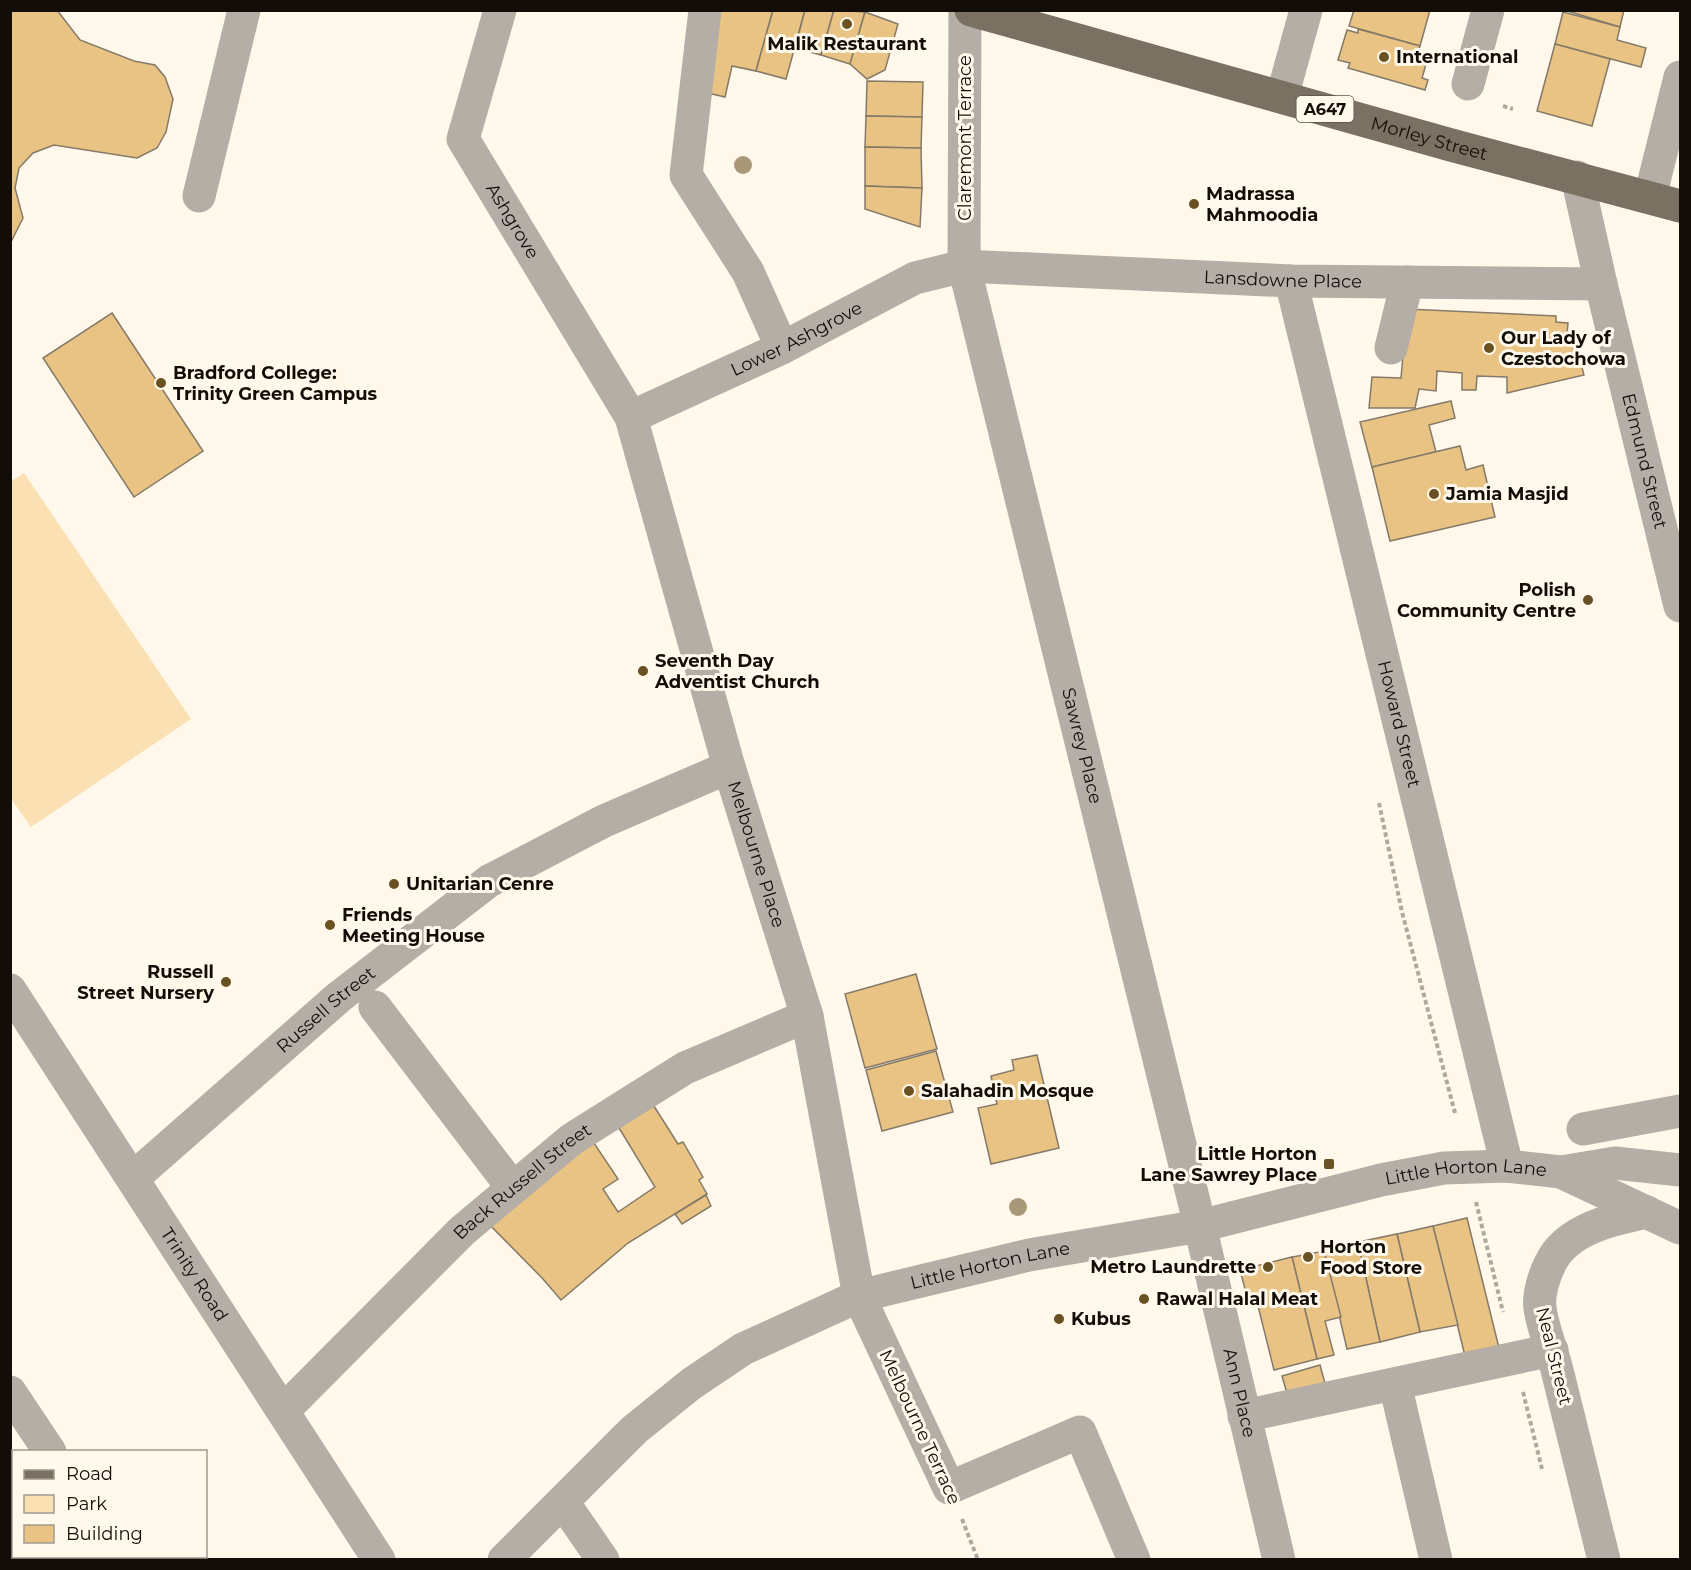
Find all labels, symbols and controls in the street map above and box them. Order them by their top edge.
marker: Malik Restaurant [840,17,854,31]
place label: Malik Restaurant [767,33,927,55]
place label: International [1396,46,1518,68]
marker: International [1377,50,1391,64]
street label: Claremont Terrace [954,55,976,221]
road number: A647 [1296,96,1354,122]
street label: Morley Street [1368,112,1490,165]
street label: Ashgrove [481,179,544,263]
place label: Madrassa Mahmoodia [1206,183,1318,226]
marker: Madrassa Mahmoodia [1187,197,1201,211]
street label: Lansdowne Place [1203,266,1362,293]
street label: Lower Ashgrove [727,297,866,381]
place label: Our Lady of Czestochowa [1501,327,1626,370]
marker: Our Lady of Czestochowa [1482,341,1496,355]
place label: Bradford College: Trinity Green Campus [173,362,378,405]
marker: Bradford College: Trinity Green Campus [154,376,168,390]
street label: Edmund Street [1617,391,1672,531]
place label: Jamia Masjid [1445,483,1569,505]
marker: Jamia Masjid [1427,487,1441,501]
place label: Polish Community Centre [1397,579,1576,622]
marker: Polish Community Centre [1581,593,1595,607]
place label: Seventh Day Adventist Church [654,650,820,693]
street label: Howard Street [1373,658,1425,790]
marker: Seventh Day Adventist Church [636,664,650,678]
street label: Sawrey Place [1057,685,1107,806]
street label: Melbourne Place [723,778,790,931]
place label: Unitarian Cenre [406,873,554,895]
marker: Unitarian Cenre [387,877,401,891]
place label: Friends Meeting House [342,904,485,947]
marker: Friends Meeting House [323,918,337,932]
place label: Russell Street Nursery [77,961,214,1004]
street label: Russell Street [272,962,380,1058]
marker: Russell Street Nursery [219,975,233,989]
place label: Salahadin Mosque [921,1080,1094,1102]
marker: Salahadin Mosque [902,1084,916,1098]
street label: Back Russell Street [449,1119,595,1244]
place label: Little Horton Lane Sawrey Place [1140,1143,1317,1186]
street label: Little Horton Lane [1383,1155,1548,1190]
marker: Little Horton Lane Sawrey Place [1322,1157,1336,1171]
street label: Trinity Road [156,1224,233,1326]
place label: Horton Food Store [1320,1236,1422,1279]
street label: Little Horton Lane [908,1237,1072,1294]
marker: Horton Food Store [1301,1250,1315,1264]
place label: Metro Laundrette [1090,1256,1256,1278]
marker: Metro Laundrette [1261,1260,1275,1274]
place label: Rawal Halal Meat [1156,1288,1318,1310]
marker: Rawal Halal Meat [1137,1292,1151,1306]
street label: Neal Street [1531,1305,1577,1407]
place label: Kubus [1071,1308,1131,1330]
marker: Kubus [1052,1312,1066,1326]
street label: Melbourne Terrace [874,1346,966,1508]
street label: Ann Place [1218,1346,1261,1440]
legend [12,1450,207,1558]
text: Road [66,1463,113,1485]
text: Park [66,1493,107,1515]
text: Building [66,1523,143,1545]

